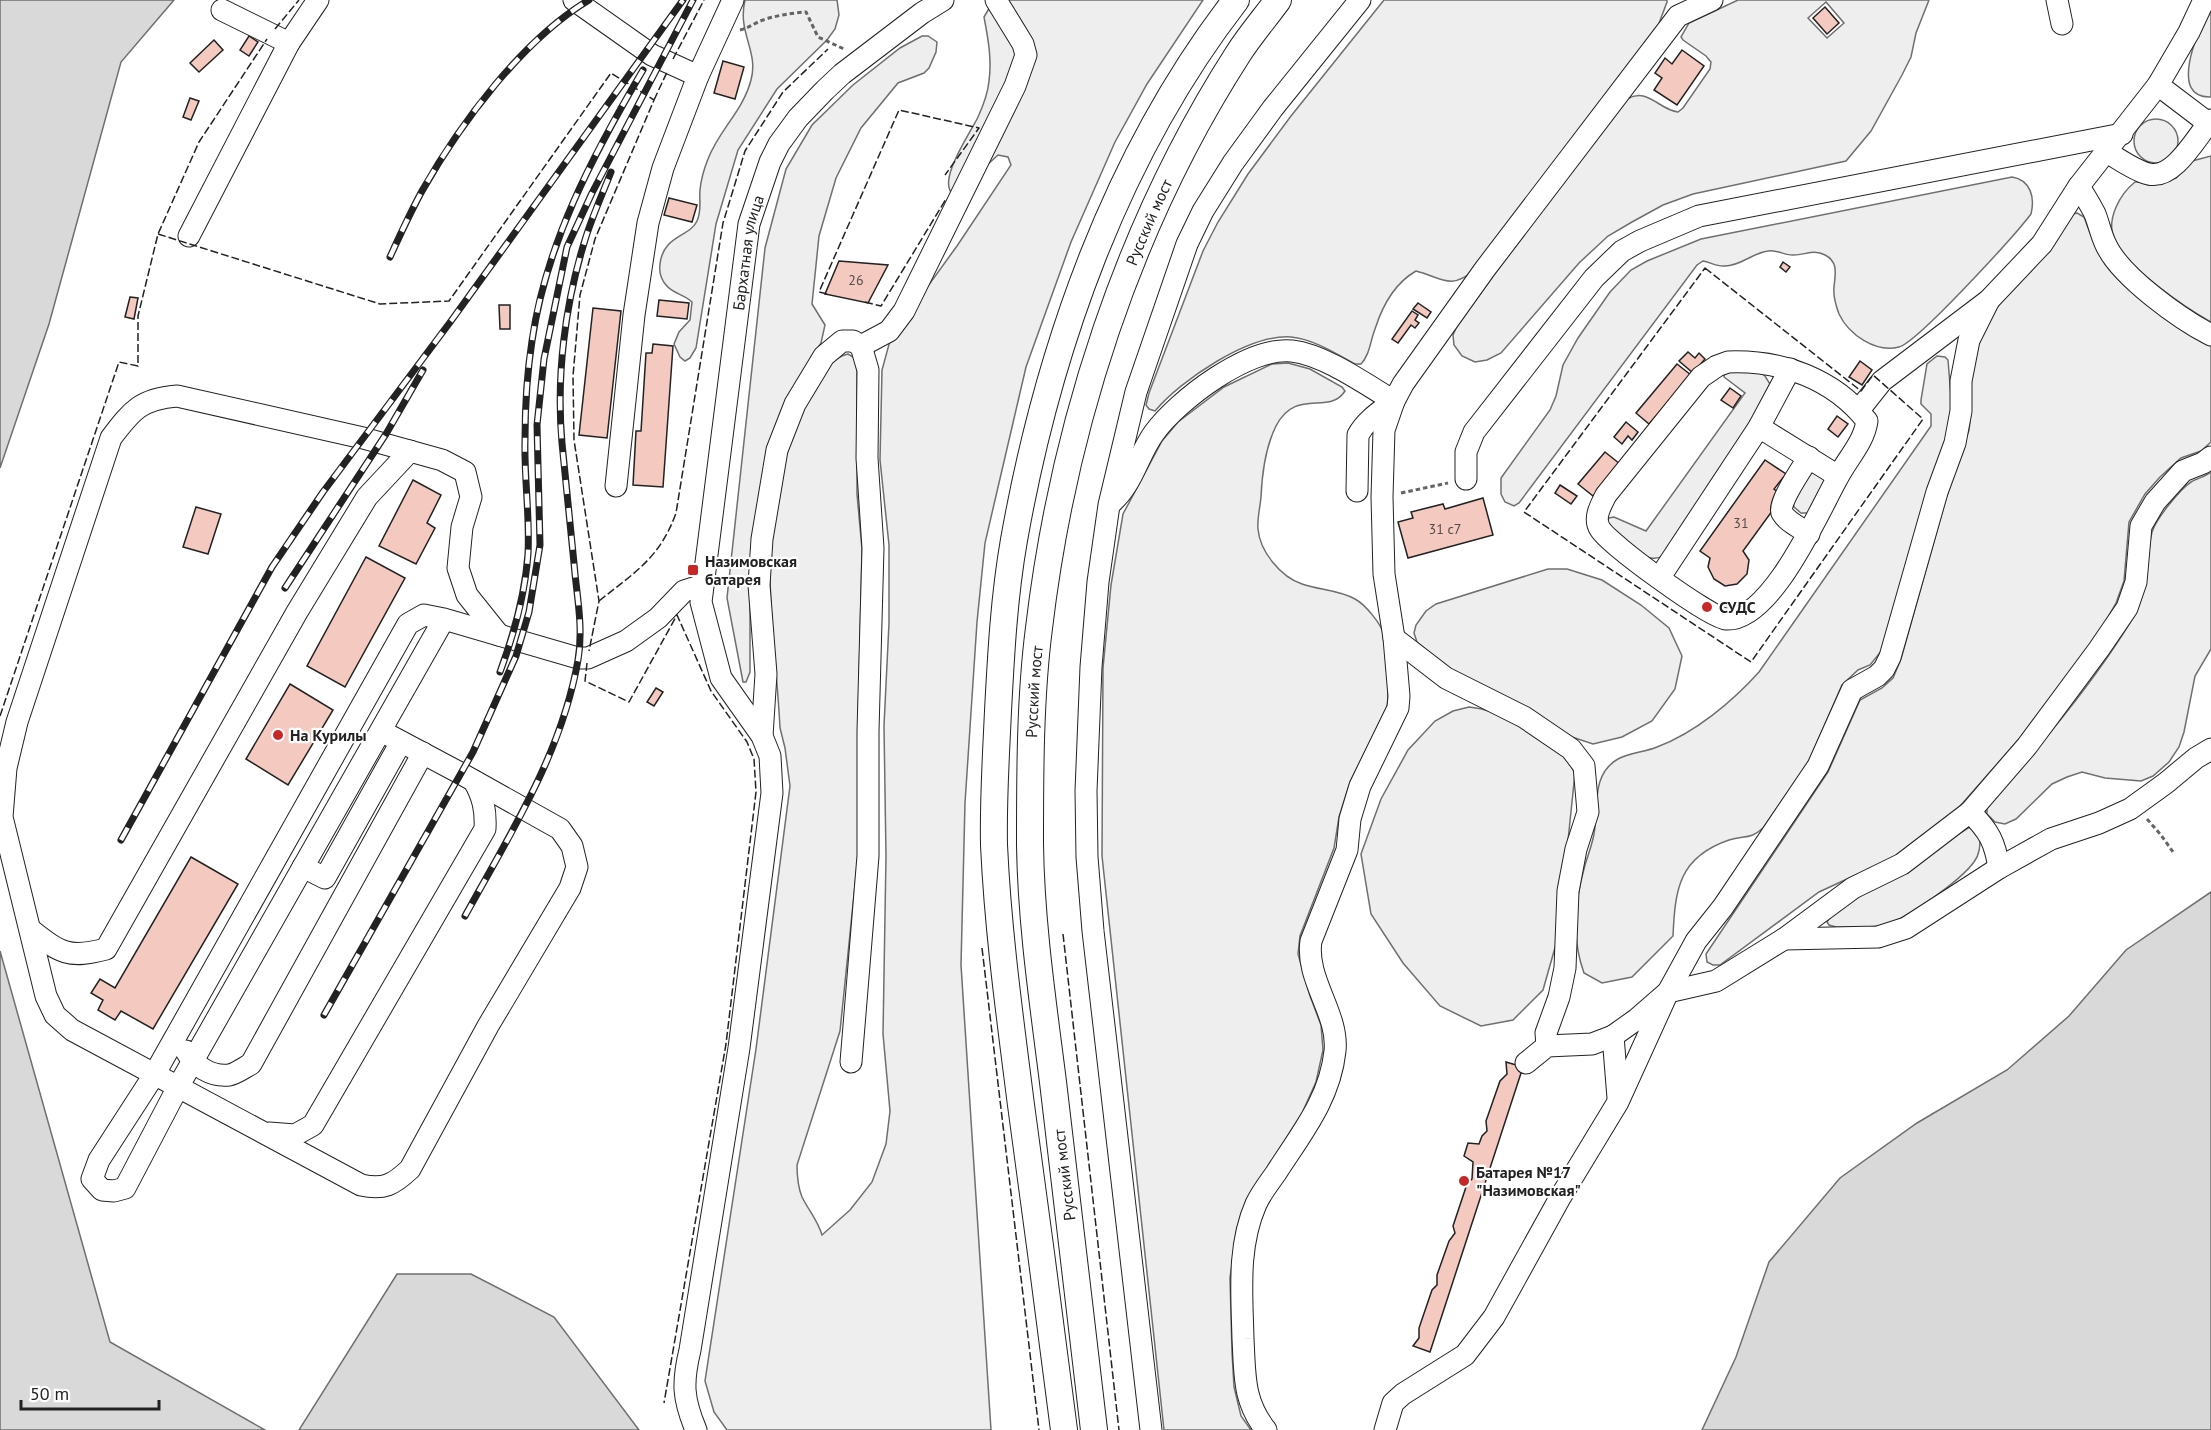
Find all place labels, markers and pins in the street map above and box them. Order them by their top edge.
place label: Назимовская батарея [705,551,797,589]
marker: Назимовская батарея [686,563,700,577]
place label: СУДС [1719,597,1756,617]
marker: СУДС [1700,600,1714,614]
place label: На Курилы [290,725,366,745]
marker: На Курилы [271,728,285,742]
place label: Батарея №17 "Назимовская" [1476,1162,1581,1200]
marker: Батарея №17 "Назимовская" [1457,1174,1471,1188]

